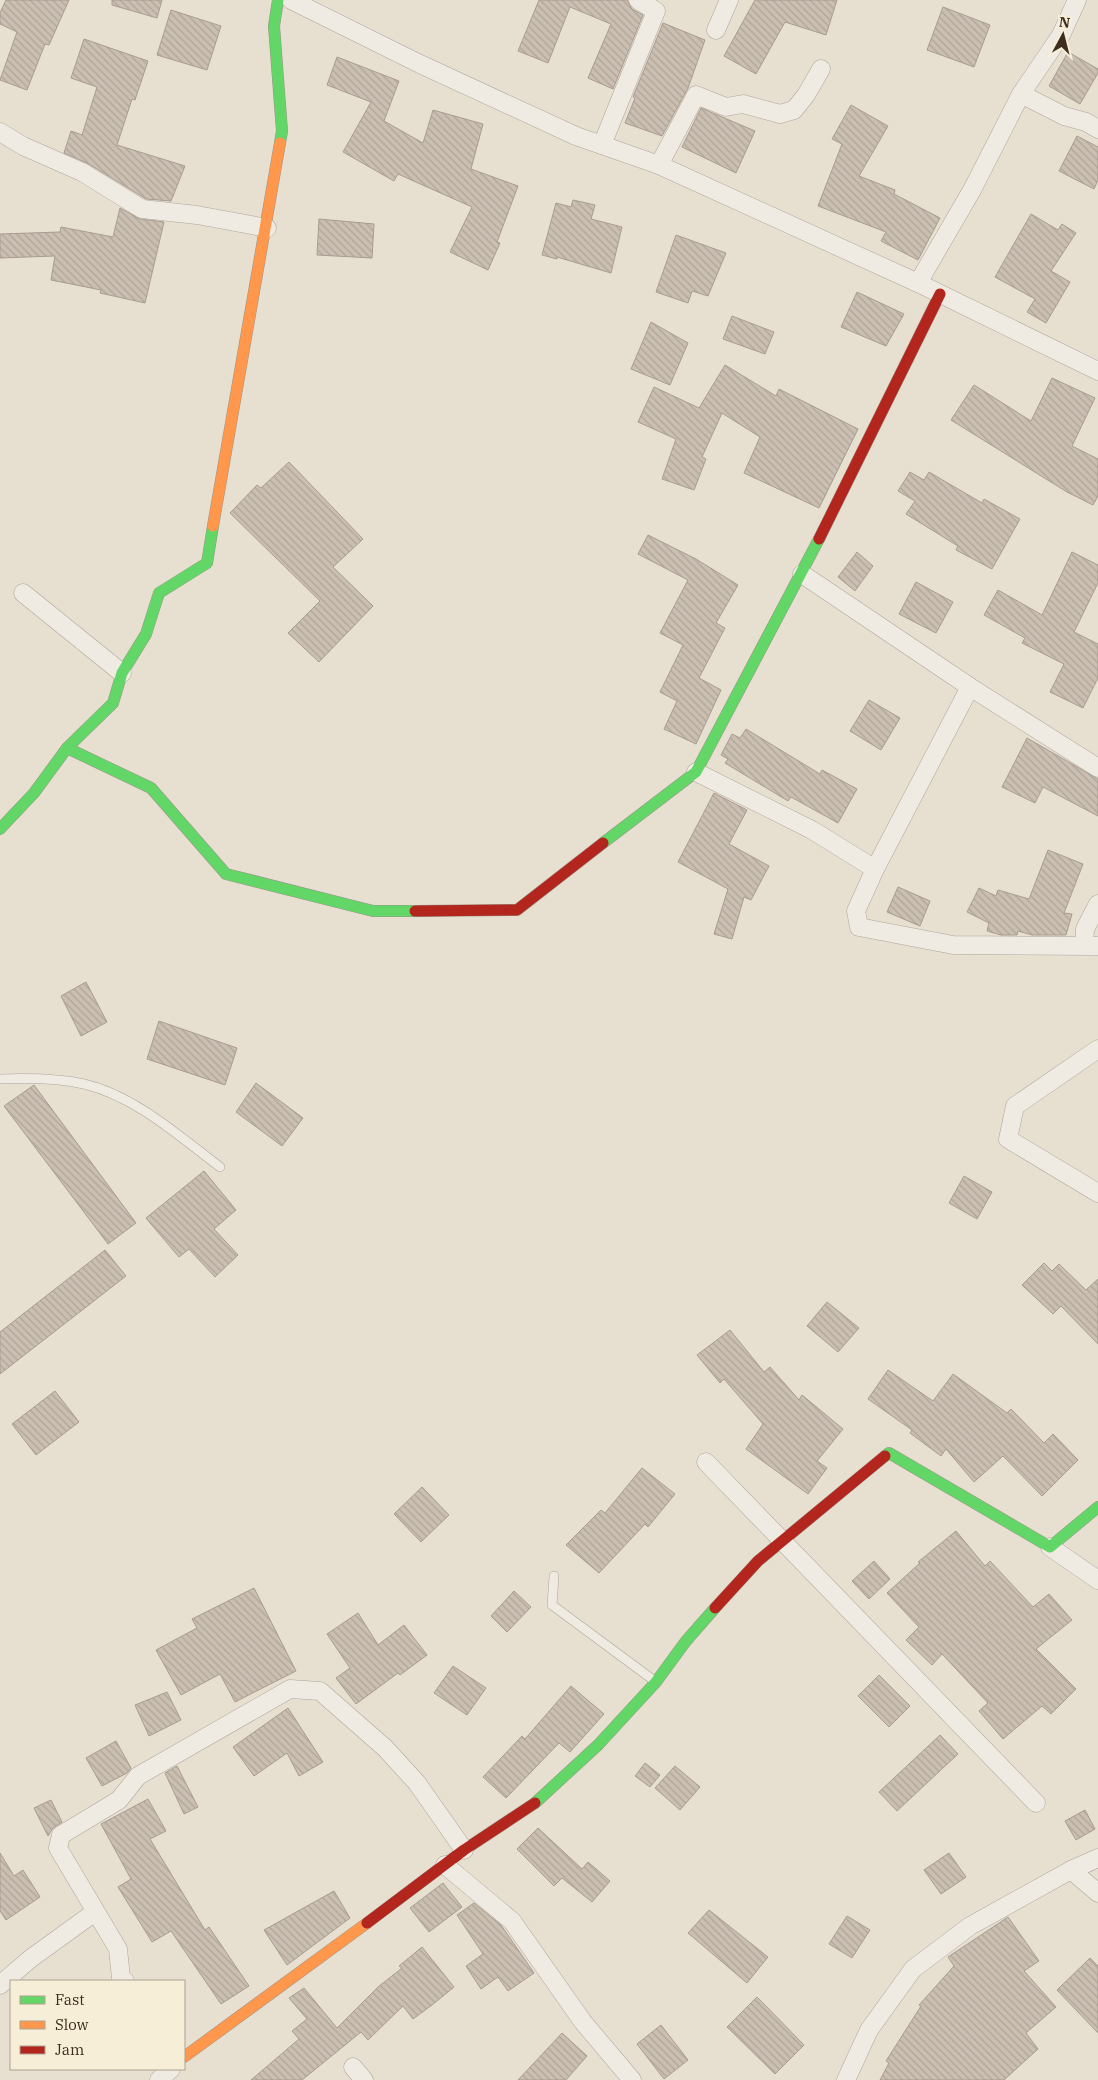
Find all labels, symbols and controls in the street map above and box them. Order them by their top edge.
north arrow [1038,10,1088,60]
text: N [1058,12,1071,32]
legend [10,1980,185,2070]
text: Fast [55,1990,85,2009]
text: Slow [55,2015,89,2034]
text: Jam [55,2040,84,2059]

